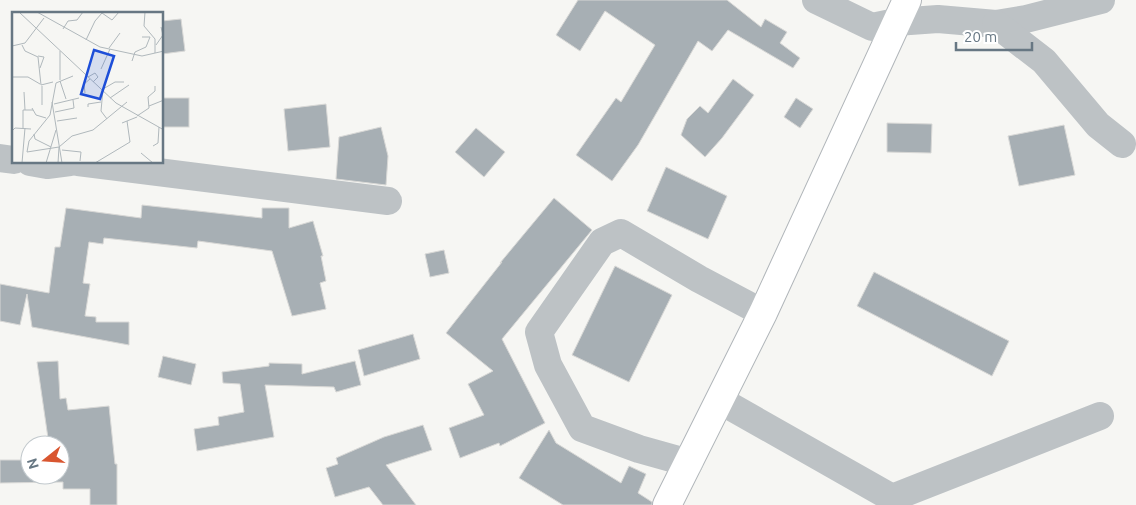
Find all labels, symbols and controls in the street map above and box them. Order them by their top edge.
inset map [12,12,164,164]
scale bar [956,20,1032,52]
text: 20 m [964,28,997,45]
north arrow [20,435,70,485]
text: N [23,456,42,471]

